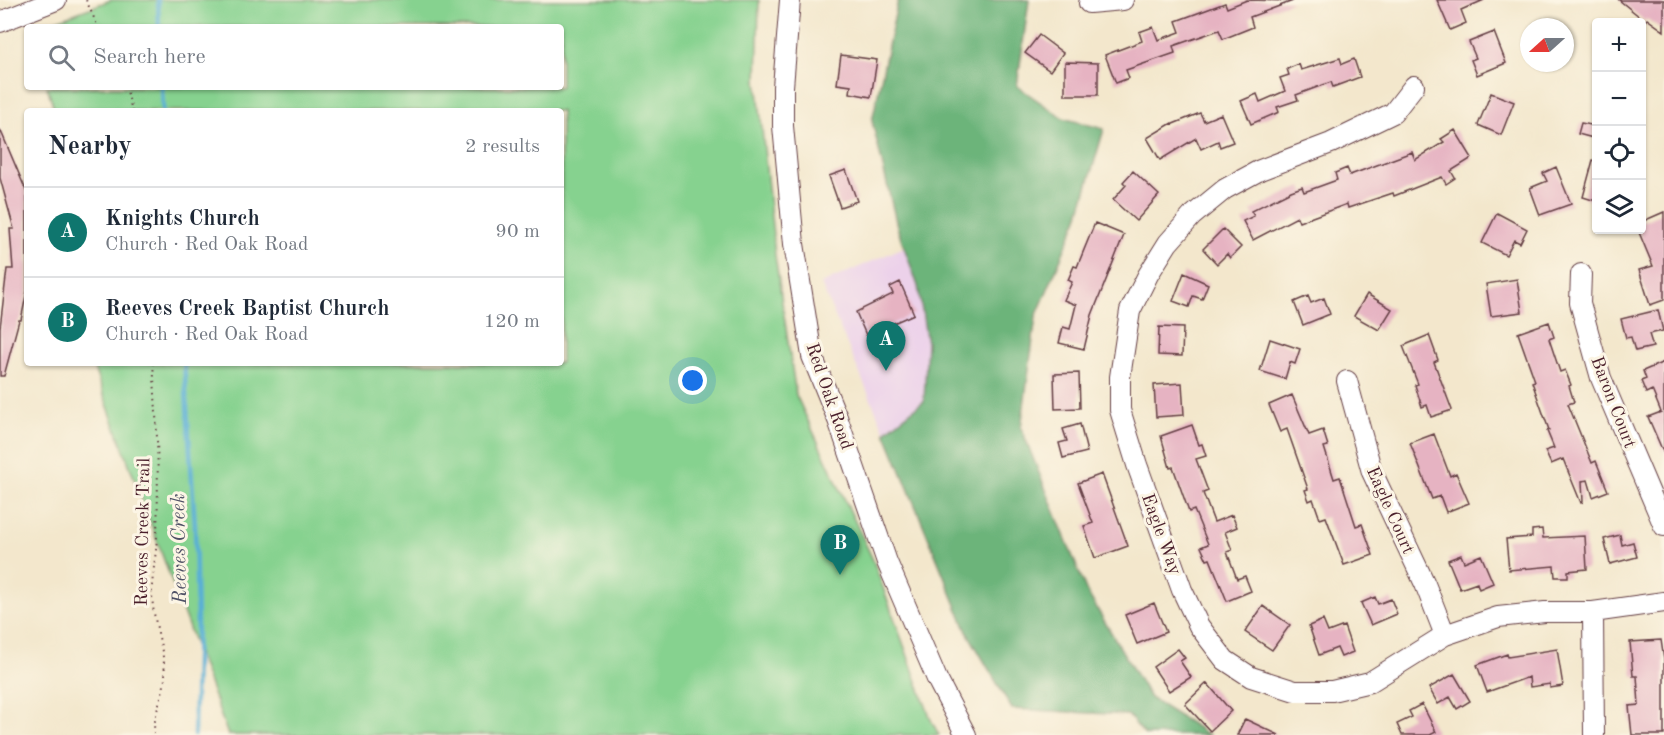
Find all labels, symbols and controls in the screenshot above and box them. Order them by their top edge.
north arrow [1520,18,1574,72]
map controls [1592,18,1646,234]
button: + [1592,18,1646,72]
search box [24,24,564,90]
icon: search [45,41,78,74]
text: Search here [93,46,206,68]
button: − [1592,72,1646,126]
button: locate [1592,126,1646,180]
text: Nearby [48,134,132,160]
text: 2 results [465,137,540,157]
button: layers [1592,180,1646,234]
text: Knights Church [105,208,260,230]
text: A [60,222,75,242]
text: 90 m [495,222,540,242]
text: Church · Red Oak Road [105,235,309,255]
text: Reeves Creek Baptist Church [105,298,390,320]
text: B [60,312,75,332]
text: 120 m [484,312,540,332]
pin: A [866,322,906,371]
text: Church · Red Oak Road [105,325,309,345]
street label: Red Oak Road [802,341,856,452]
street label: Baron Court [1587,354,1639,451]
your location [678,366,707,395]
street label: Reeves Creek Trail [133,457,153,606]
street label: Eagle Court [1363,464,1417,557]
street label: Eagle Way [1138,491,1184,578]
water label: Reeves Creek [169,493,191,605]
pin: B [820,526,860,575]

